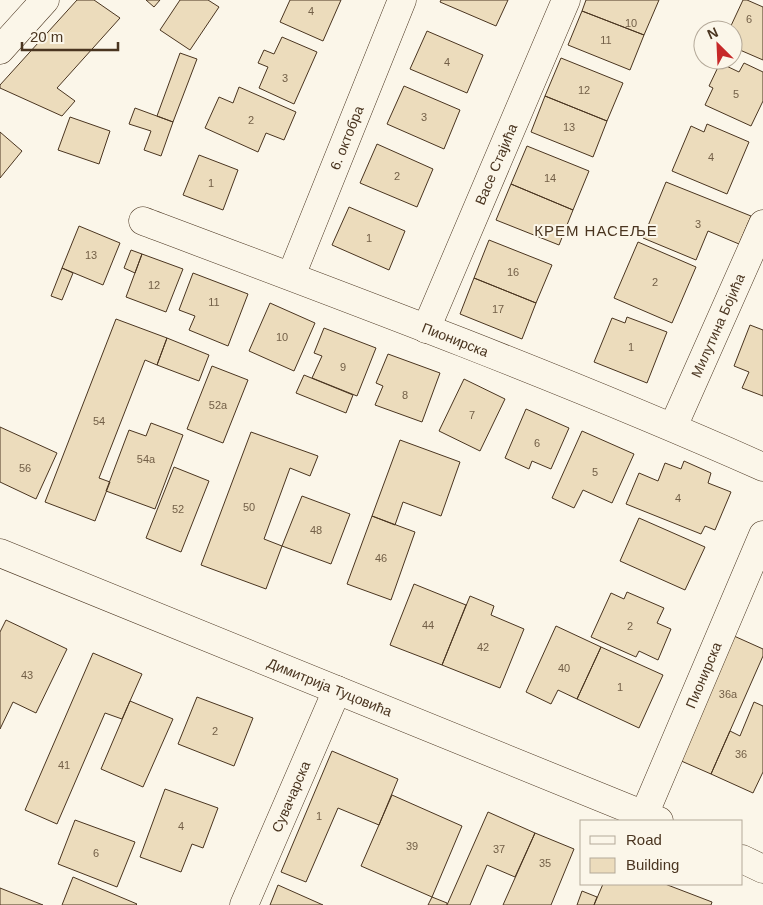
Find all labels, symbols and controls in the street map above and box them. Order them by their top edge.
house number: 4 [308,5,314,17]
house number: 6 [746,13,752,25]
house number: 10 [625,17,637,29]
scale bar [22,20,119,52]
north arrow [693,20,743,70]
text: N [705,24,721,42]
text: 20 m [30,28,63,45]
house number: 11 [600,34,612,46]
house number: 4 [444,56,450,68]
house number: 3 [282,72,288,84]
house number: 12 [578,84,590,96]
house number: 5 [733,88,739,100]
street label: 6. октобра [327,103,367,172]
house number: 3 [421,111,427,123]
house number: 2 [248,114,254,126]
street label: Васе Стајића [472,121,520,207]
house number: 13 [563,121,575,133]
house number: 4 [708,151,714,163]
house number: 2 [394,170,400,182]
house number: 14 [544,172,556,184]
house number: 1 [208,177,214,189]
house number: 3 [695,218,701,230]
district label: КРЕМ НАСЕЉЕ [534,222,658,239]
house number: 1 [366,232,372,244]
house number: 13 [85,249,97,261]
house number: 16 [507,266,519,278]
street label: Милутина Бојића [688,271,748,380]
house number: 2 [652,276,658,288]
house number: 12 [148,279,160,291]
house number: 11 [208,296,220,308]
house number: 17 [492,303,504,315]
street label: Пионирска [420,319,491,360]
house number: 10 [276,331,288,343]
house number: 1 [628,341,634,353]
house number: 9 [340,361,346,373]
house number: 8 [402,389,408,401]
house number: 52a [209,399,228,411]
house number: 7 [469,409,475,421]
house number: 54 [93,415,105,427]
house number: 6 [534,437,540,449]
house number: 54a [137,453,156,465]
house number: 56 [19,462,31,474]
house number: 5 [592,466,598,478]
house number: 4 [675,492,681,504]
house number: 50 [243,501,255,513]
house number: 52 [172,503,184,515]
house number: 48 [310,524,322,536]
house number: 46 [375,552,387,564]
house number: 44 [422,619,434,631]
house number: 2 [627,620,633,632]
street label: Пионирска [682,639,725,711]
house number: 42 [477,641,489,653]
street label: Димитрија Туцовића [265,655,395,720]
house number: 40 [558,662,570,674]
house number: 43 [21,669,33,681]
house number: 1 [617,681,623,693]
house number: 36a [719,688,738,700]
house number: 2 [212,725,218,737]
house number: 36 [735,748,747,760]
street label: Сувачарска [268,758,313,835]
house number: 41 [58,759,70,771]
house number: 1 [316,810,322,822]
house number: 4 [178,820,184,832]
legend [580,820,743,885]
text: Road [626,831,662,848]
house number: 39 [406,840,418,852]
house number: 37 [493,843,505,855]
house number: 6 [93,847,99,859]
text: Building [626,856,679,873]
house number: 35 [539,857,551,869]

